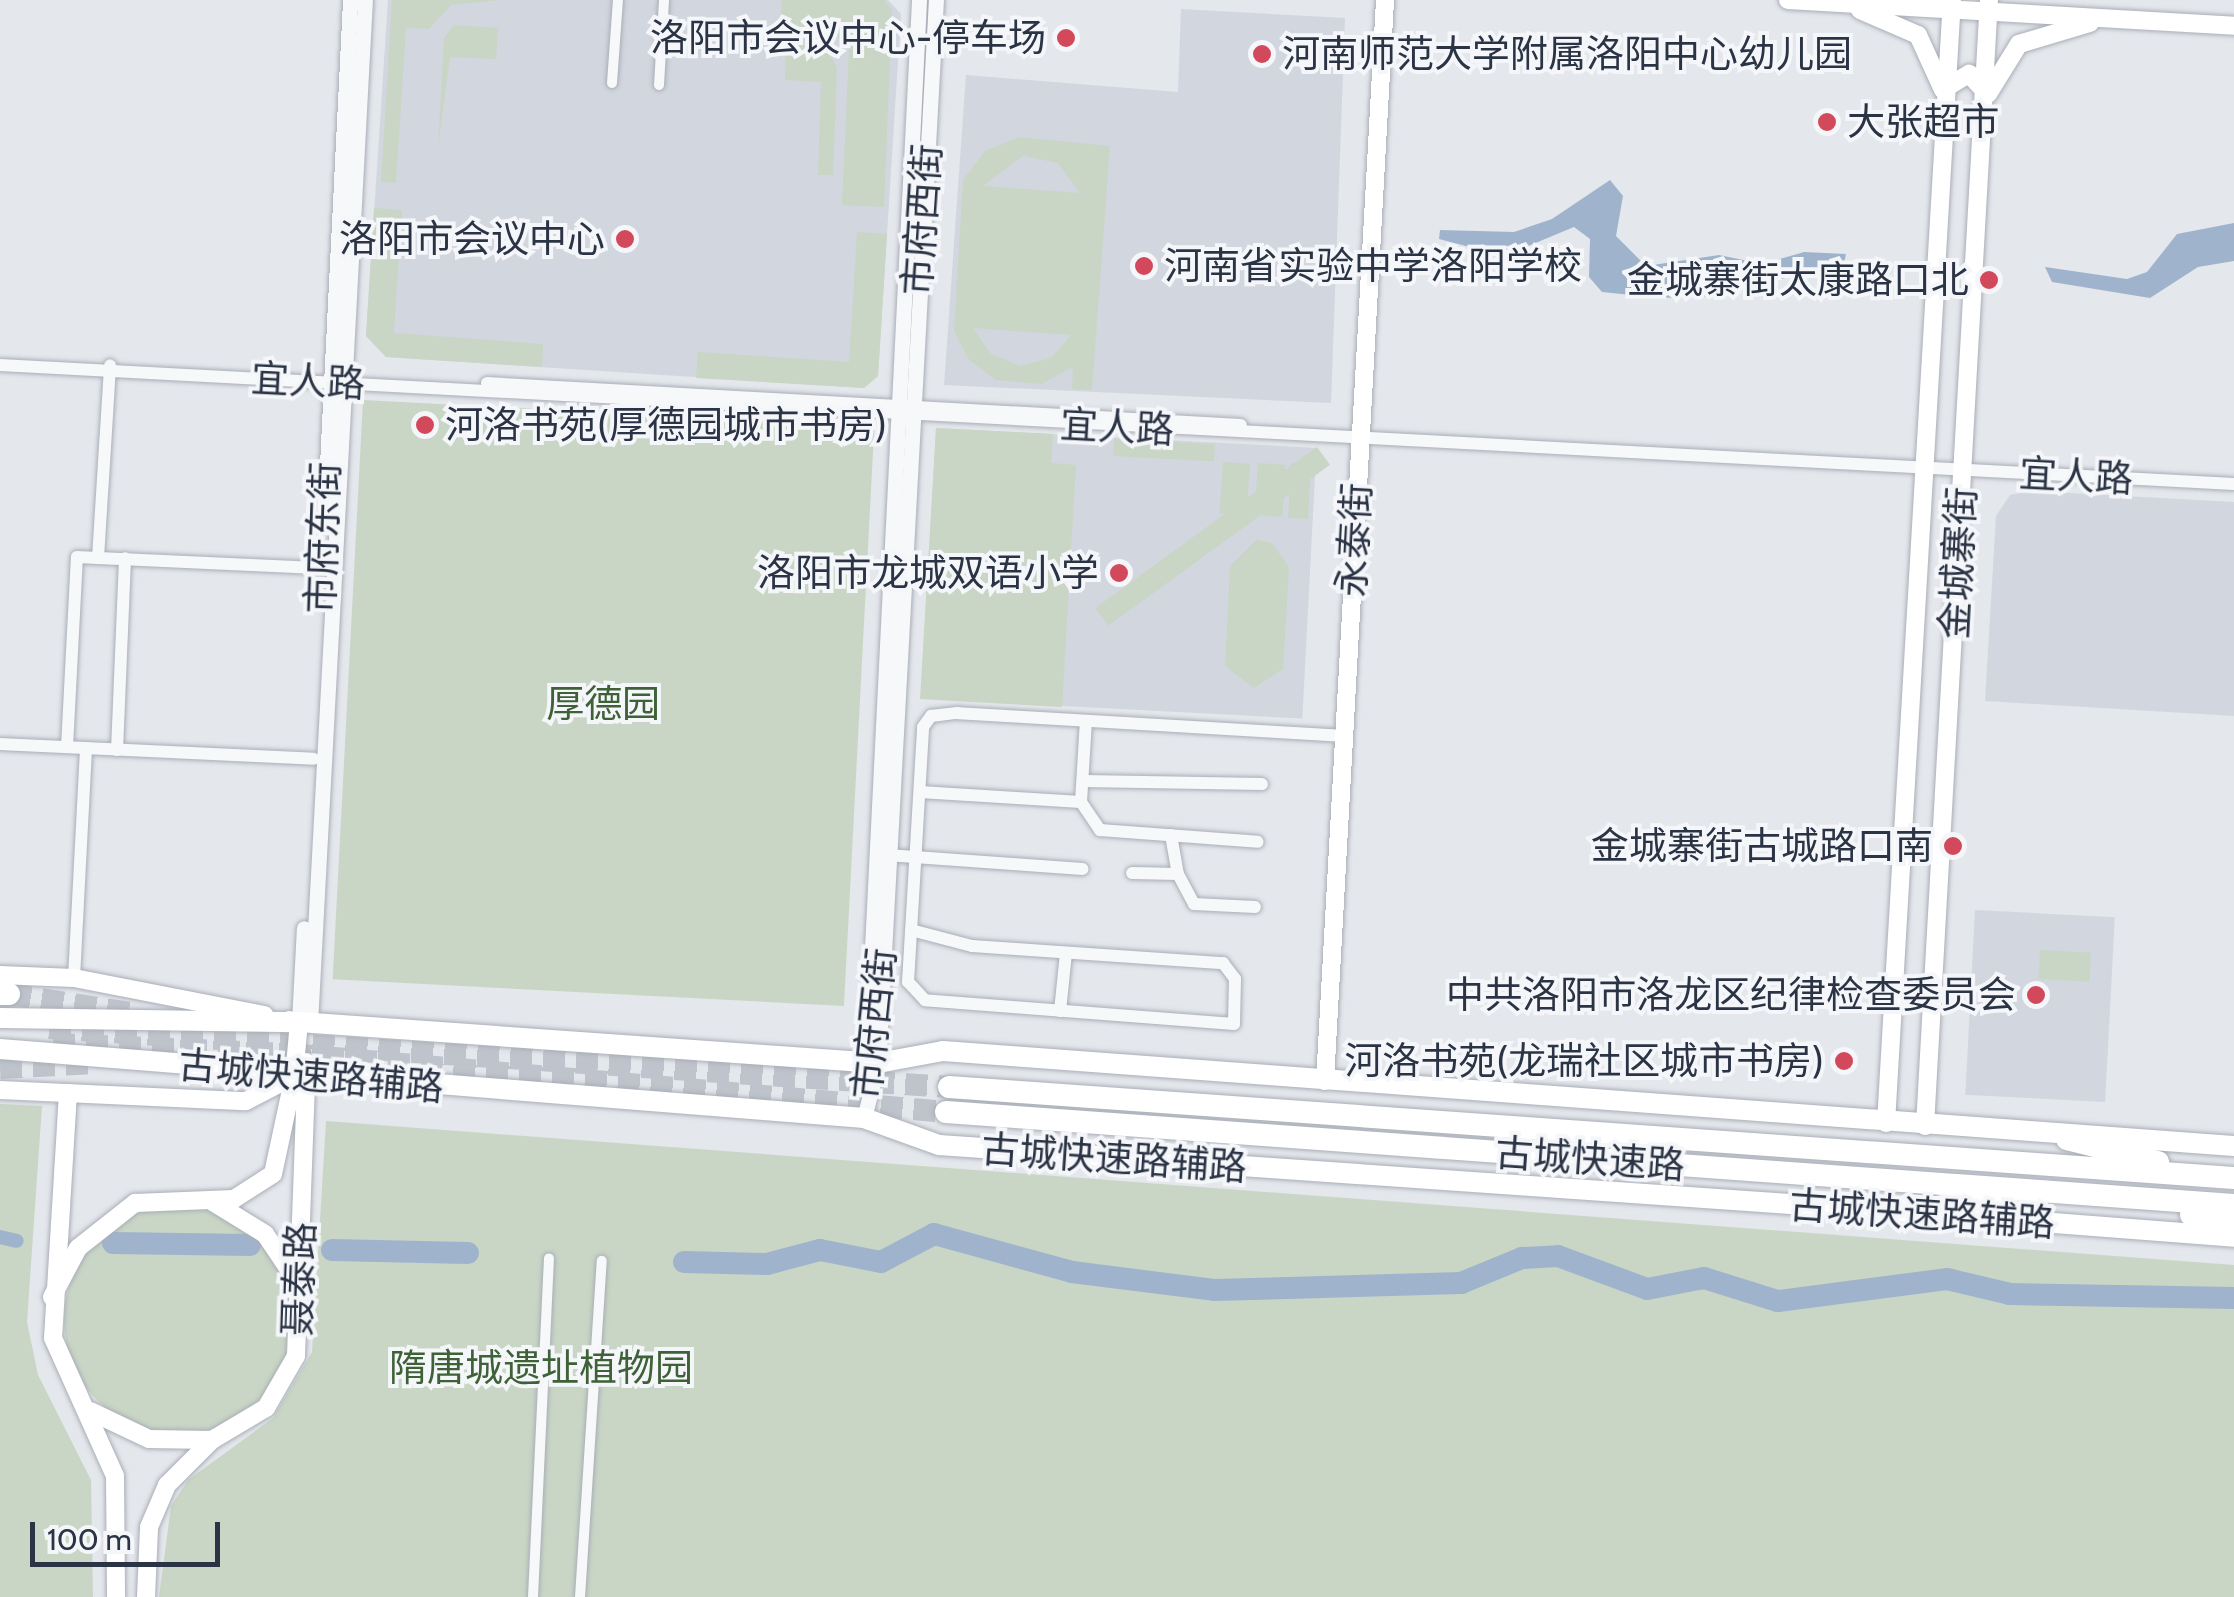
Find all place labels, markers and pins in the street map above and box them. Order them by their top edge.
place label: 洛阳市会议中心-停车场 [650,15,1046,61]
marker: 洛阳市会议中心-停车场 [1055,27,1077,49]
place label: 河南师范大学附属洛阳中心幼儿园 [1282,31,1852,77]
marker: 河南师范大学附属洛阳中心幼儿园 [1251,43,1273,65]
place label: 大张超市 [1847,99,1999,145]
marker: 大张超市 [1816,111,1838,133]
place label: 洛阳市会议中心 [339,216,605,262]
marker: 洛阳市会议中心 [614,228,636,250]
place label: 河南省实验中学洛阳学校 [1164,243,1582,289]
marker: 河南省实验中学洛阳学校 [1133,255,1155,277]
place label: 金城寨街太康路口北 [1627,257,1969,303]
marker: 金城寨街太康路口北 [1978,269,2000,291]
place label: 河洛书苑(厚德园城市书房) [445,402,887,448]
marker: 河洛书苑(厚德园城市书房) [414,414,436,436]
place label: 洛阳市龙城双语小学 [757,550,1099,596]
marker: 洛阳市龙城双语小学 [1108,562,1130,584]
place label: 金城寨街古城路口南 [1591,823,1933,869]
marker: 金城寨街古城路口南 [1942,835,1964,857]
place label: 中共洛阳市洛龙区纪律检查委员会 [1446,972,2016,1018]
marker: 中共洛阳市洛龙区纪律检查委员会 [2025,984,2047,1006]
place label: 河洛书苑(龙瑞社区城市书房) [1344,1038,1824,1084]
marker: 河洛书苑(龙瑞社区城市书房) [1833,1050,1855,1072]

